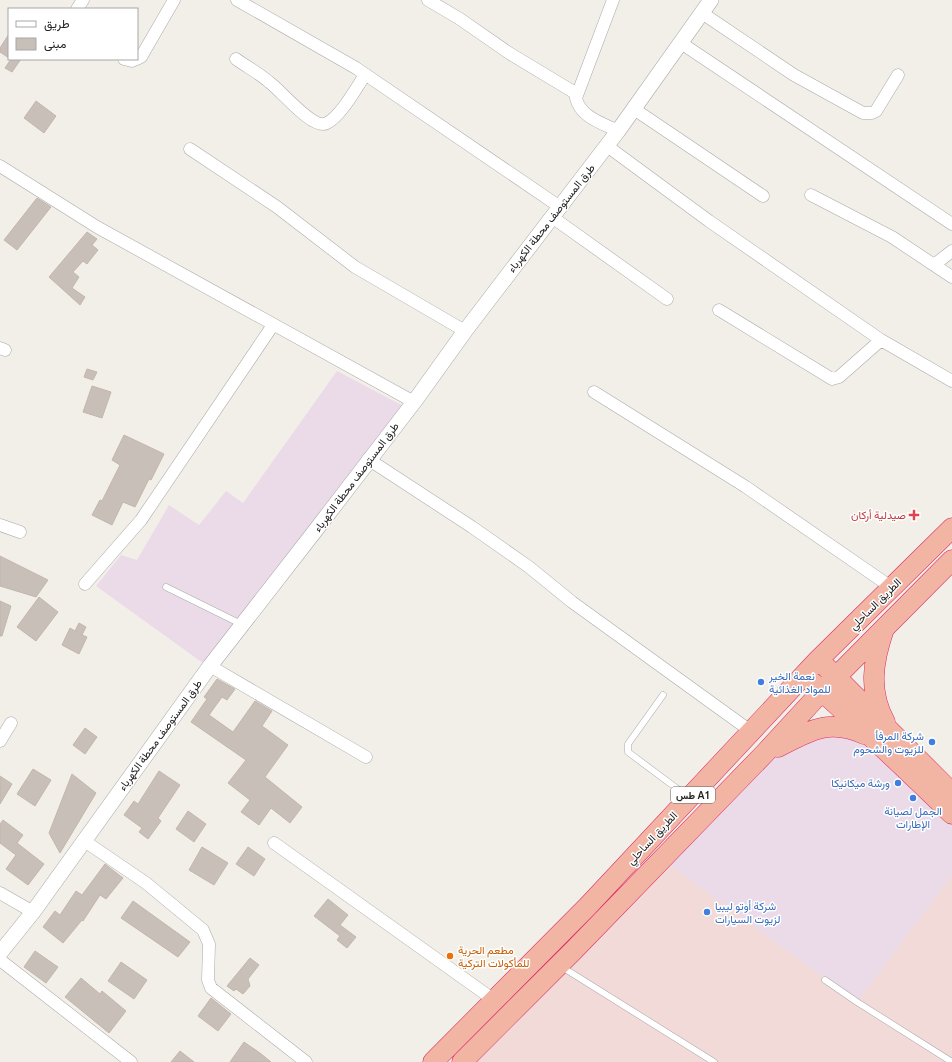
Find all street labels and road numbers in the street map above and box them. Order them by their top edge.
street label: طرق المستوصف محطة الكهرباء [505,162,598,275]
street label: طرق المستوصف محطة الكهرباء [311,420,402,535]
street label: الطريق الساحلي [847,576,906,635]
street label: طرق المستوصف محطة الكهرباء [116,677,205,793]
road number: طس A1 [671,787,715,803]
street label: الطريق الساحلي [625,809,682,870]

